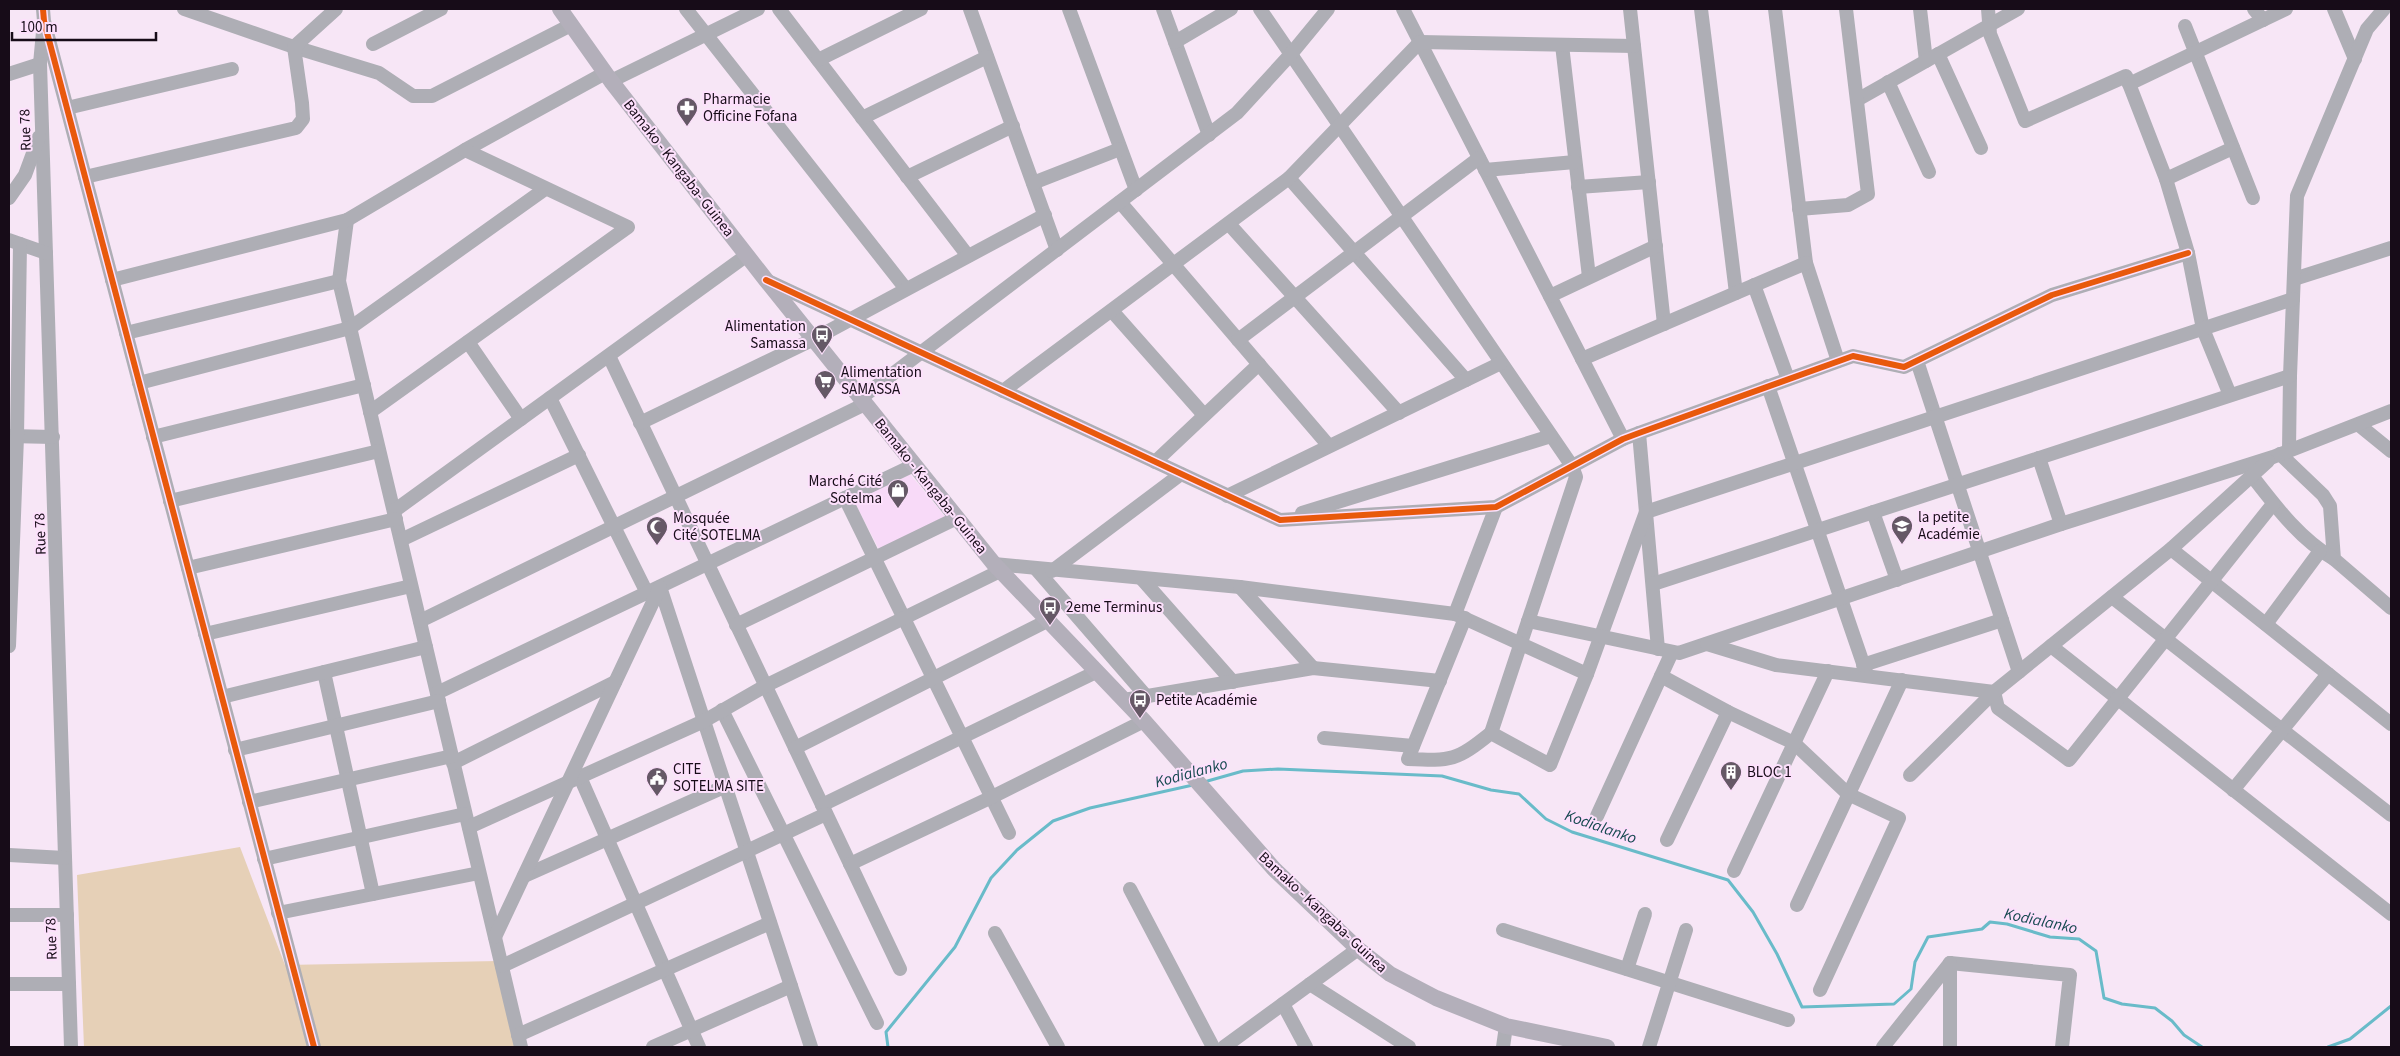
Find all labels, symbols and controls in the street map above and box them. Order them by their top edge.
scale bar [12,10,156,42]
text: 100 m [20,17,58,38]
place label: Pharmacie Officine Fofana [703,89,797,127]
street label: Bamako - Kangaba- Guinea [618,95,739,241]
pharmacy icon: Pharmacie Officine Fofana [675,96,699,127]
street label: Rue 78 [14,109,37,151]
place label: Alimentation Samassa [725,316,806,354]
bus stop icon: Alimentation Samassa [810,323,834,354]
place label: Alimentation SAMASSA [841,362,922,400]
supermarket icon: Alimentation SAMASSA [813,369,837,400]
street label: Bamako - Kangaba- Guinea [869,414,992,559]
place label: Marché Cité Sotelma [808,471,882,509]
shop icon: Marché Cité Sotelma [886,478,910,509]
place label: la petite Académie [1918,507,1980,545]
place label: Mosquée Cité SOTELMA [673,508,761,546]
street label: Rue 78 [29,513,52,555]
school or university icon: la petite Académie [1890,514,1914,545]
mosque icon: Mosquée Cité SOTELMA [645,515,669,546]
bus stop icon: 2eme Terminus [1038,595,1062,626]
place label: 2eme Terminus [1066,597,1162,618]
bus stop icon: Petite Académie [1128,688,1152,719]
place label: Petite Académie [1156,690,1257,711]
water label: Kodialanko [1152,753,1230,793]
place label: CITE SOTELMA SITE [673,759,764,797]
building icon: BLOC 1 [1719,760,1743,791]
place label: BLOC 1 [1747,762,1792,783]
public building icon: CITE SOTELMA SITE [645,766,669,797]
water label: Kodialanko [1562,804,1639,849]
street label: Bamako - Kangaba- Guinea [1254,847,1392,978]
water label: Kodialanko [2002,902,2079,939]
street label: Rue 78 [40,918,63,960]

